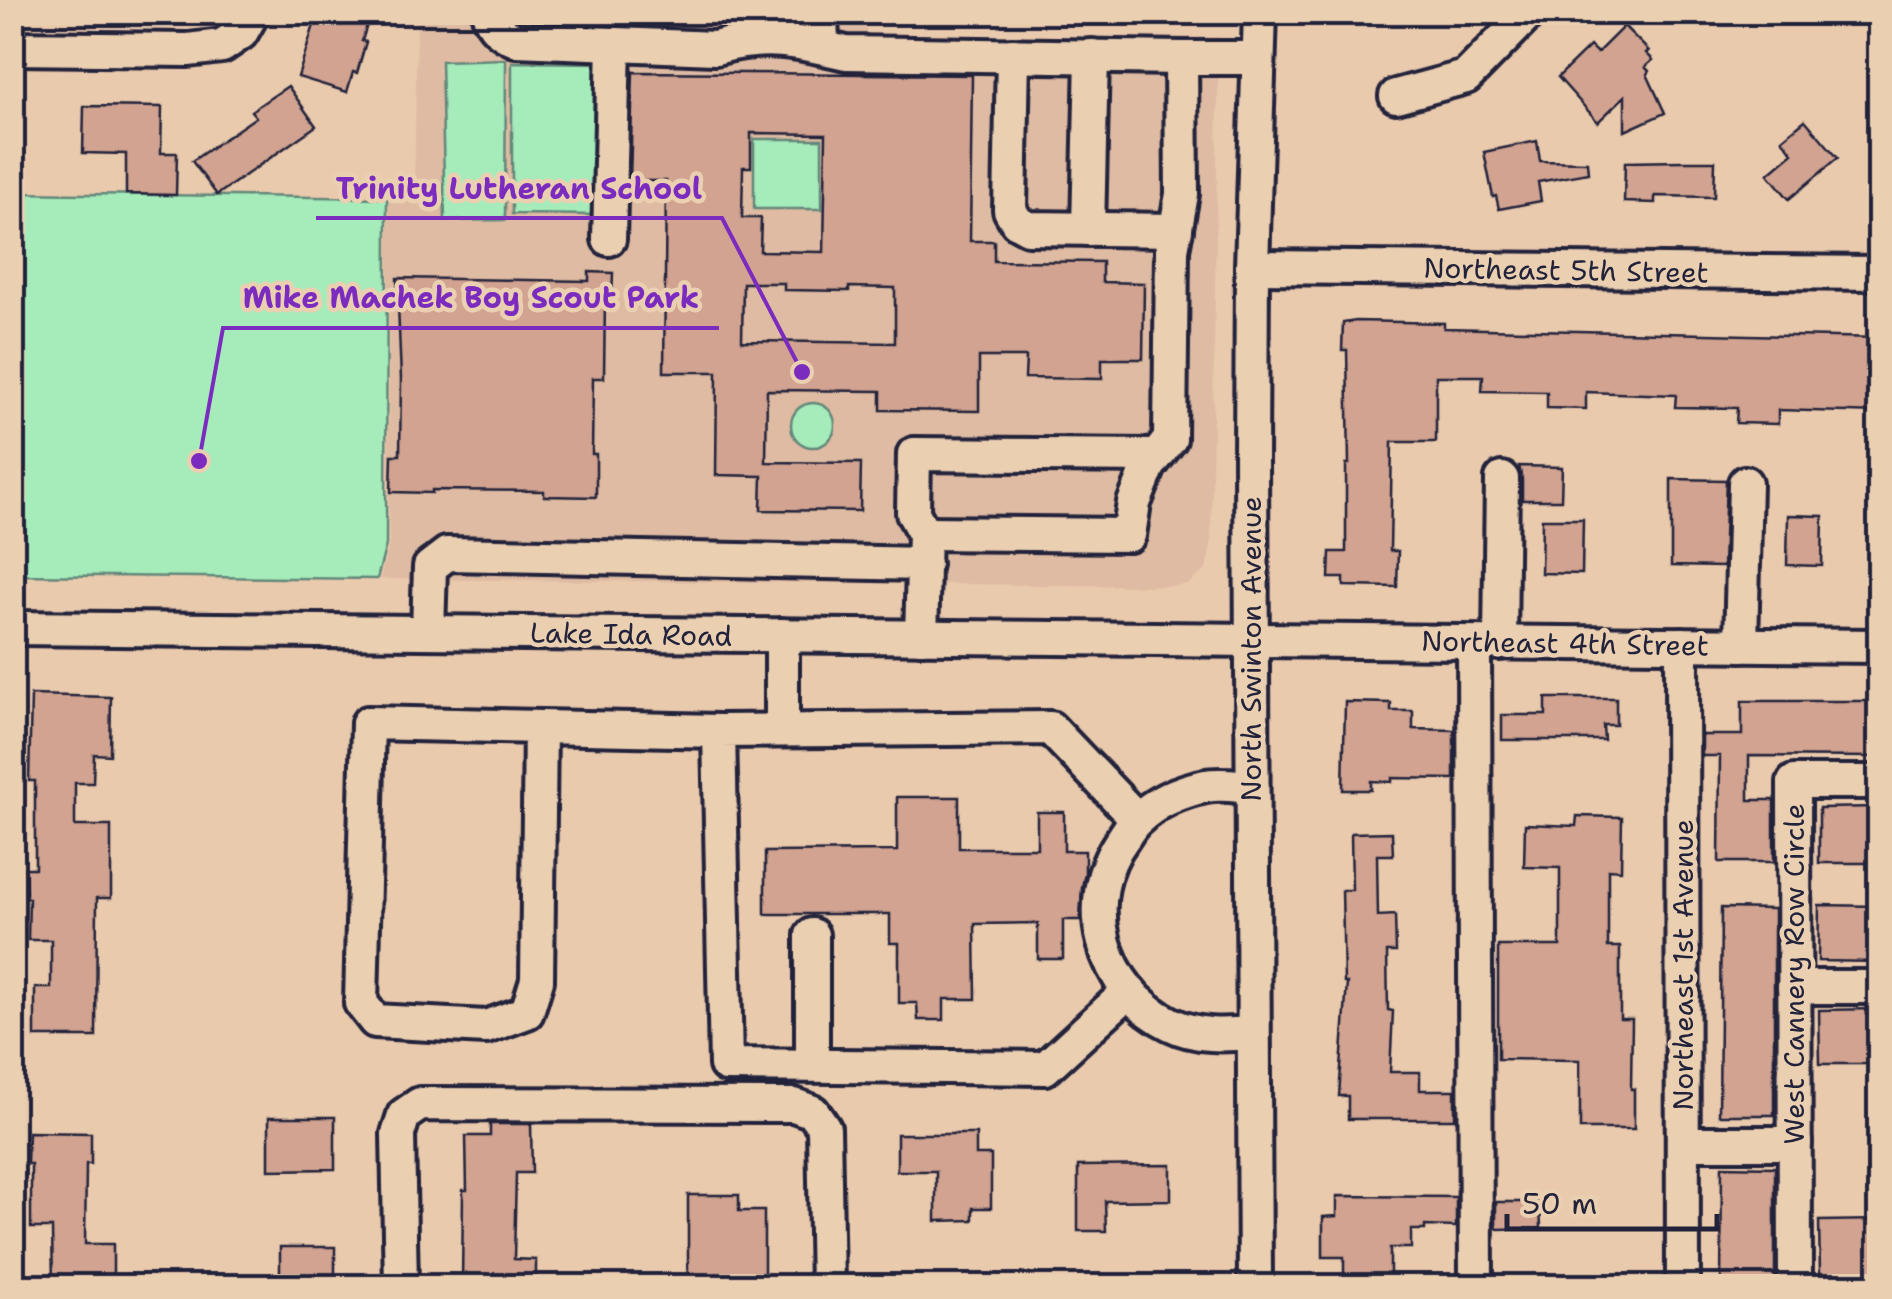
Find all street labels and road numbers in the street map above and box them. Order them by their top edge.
street label: Northeast 5th Street [1423,249,1709,291]
street label: North Swinton Avenue [1232,496,1270,802]
street label: Lake Ida Road [530,613,732,655]
street label: Northeast 4th Street [1421,621,1709,665]
street label: West Cannery Row Circle [1775,804,1813,1145]
street label: Northeast 1st Avenue [1664,819,1702,1111]

